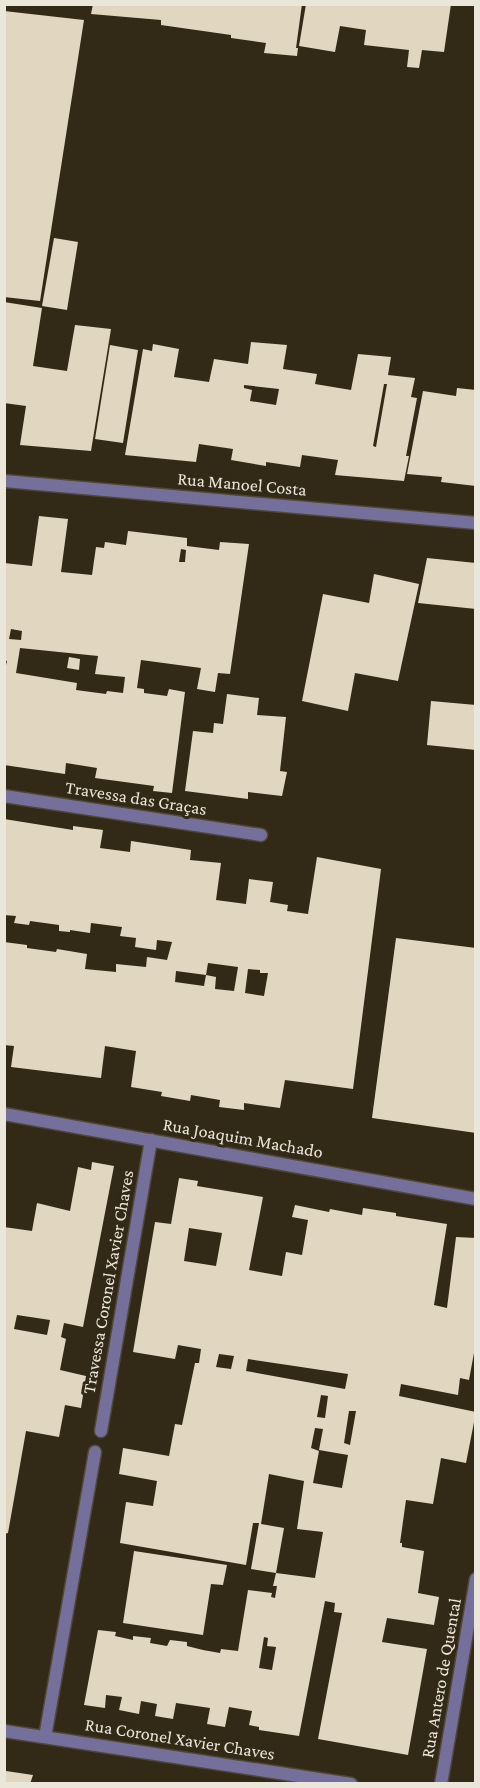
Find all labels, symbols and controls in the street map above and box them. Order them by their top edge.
street label: Rua Manoel Costa [177,468,307,500]
street label: Travessa das Graças [64,777,208,819]
street label: Rua Joaquim Machado [162,1114,325,1162]
street label: Travessa Coronel Xavier Chaves [78,1169,138,1395]
street label: Rua Antero de Quental [417,1596,465,1759]
street label: Rua Coronel Xavier Chaves [84,1714,276,1764]

